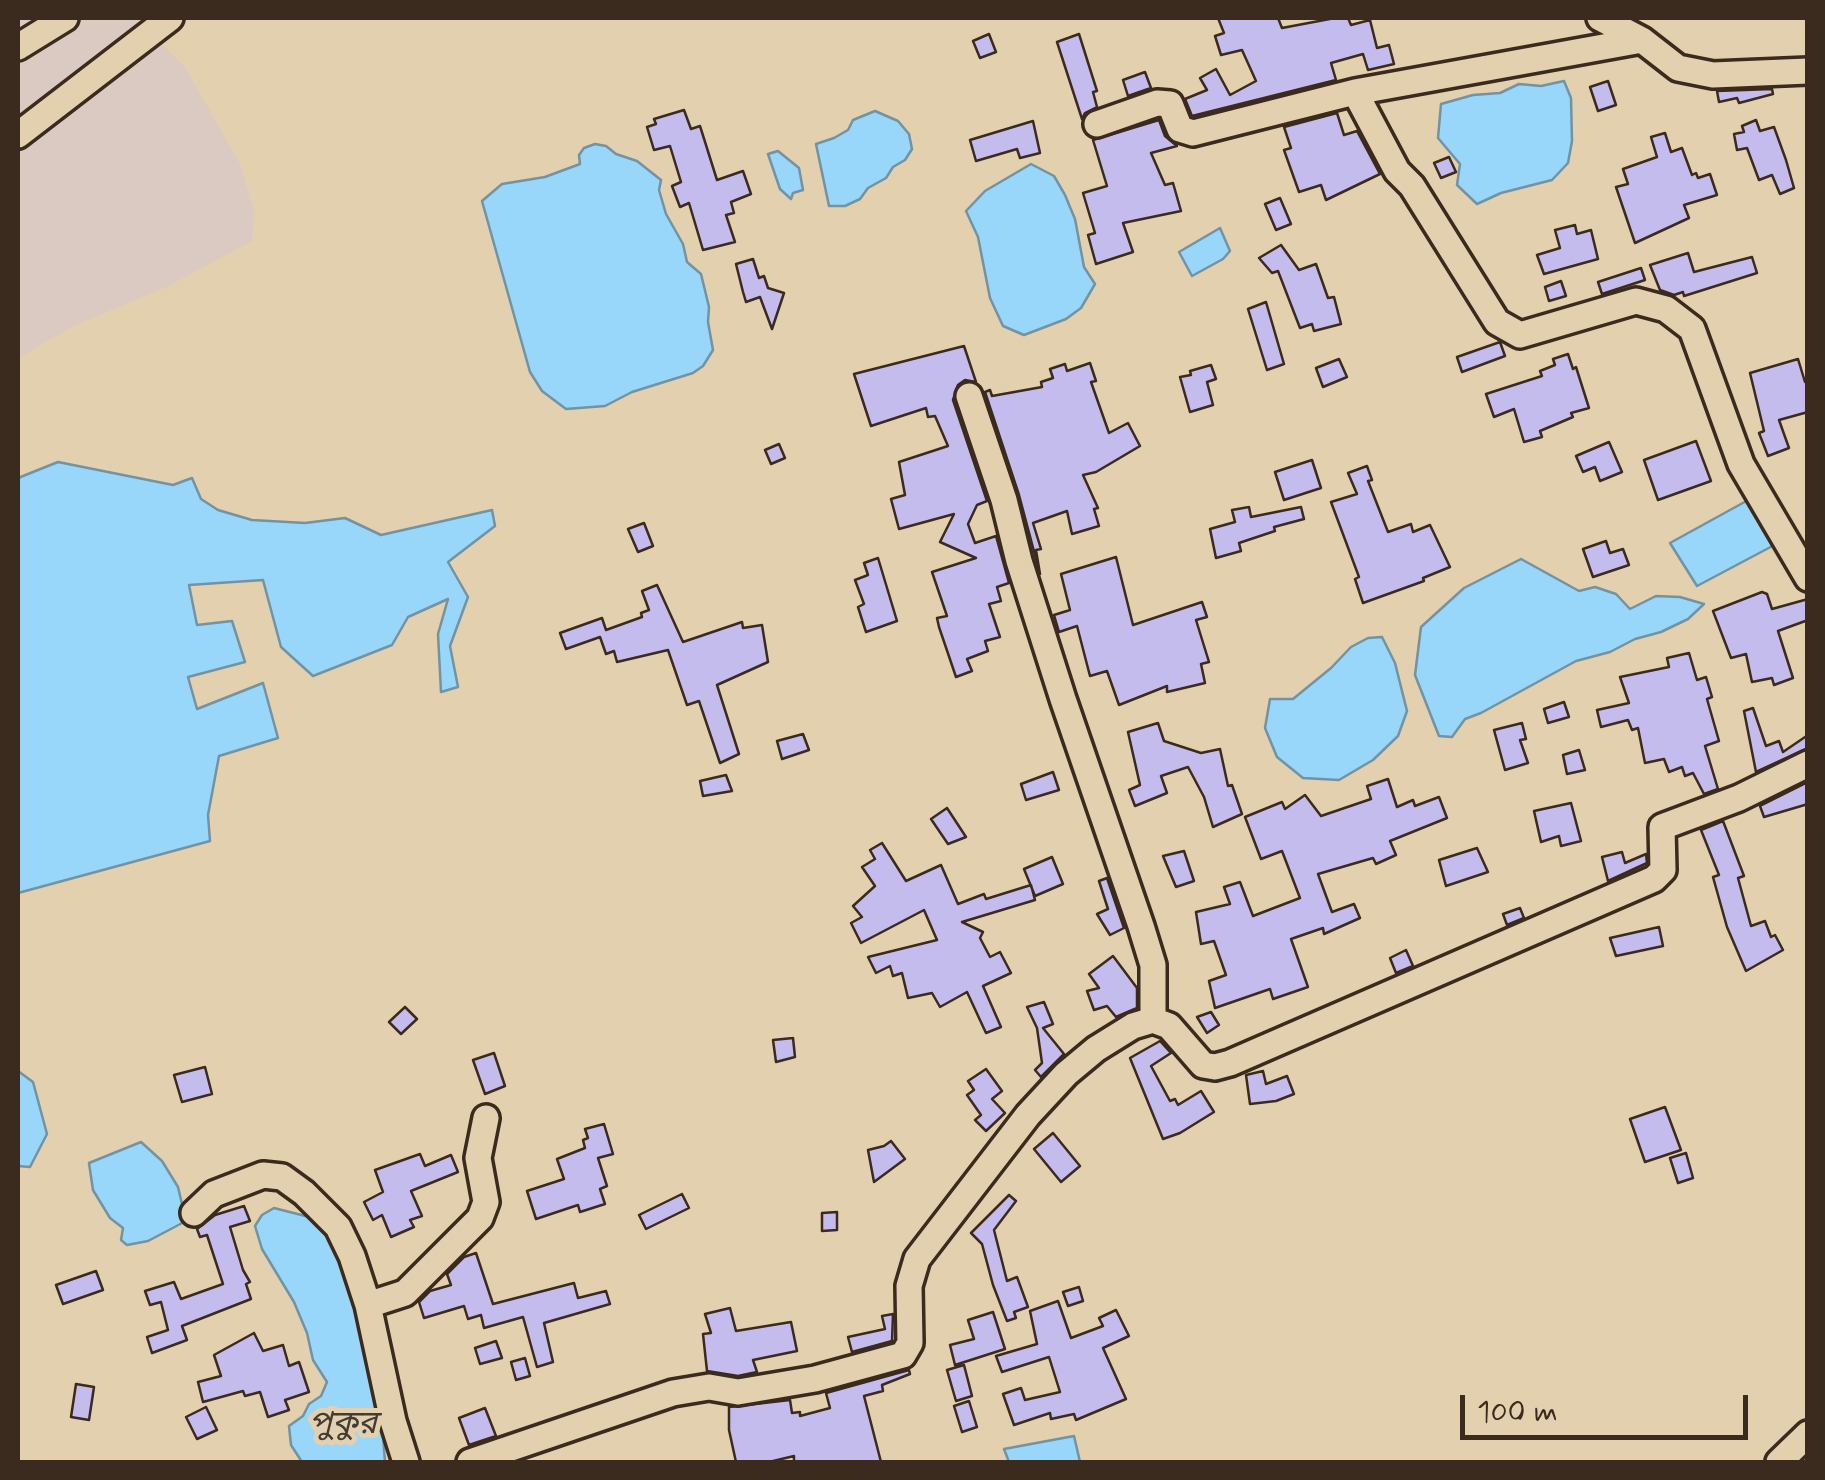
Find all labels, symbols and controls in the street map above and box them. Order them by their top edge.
scale bar [1465,1375,1752,1437]
text: 100 m [1477,1393,1558,1432]
water label: পুকুর [309,1407,377,1445]

